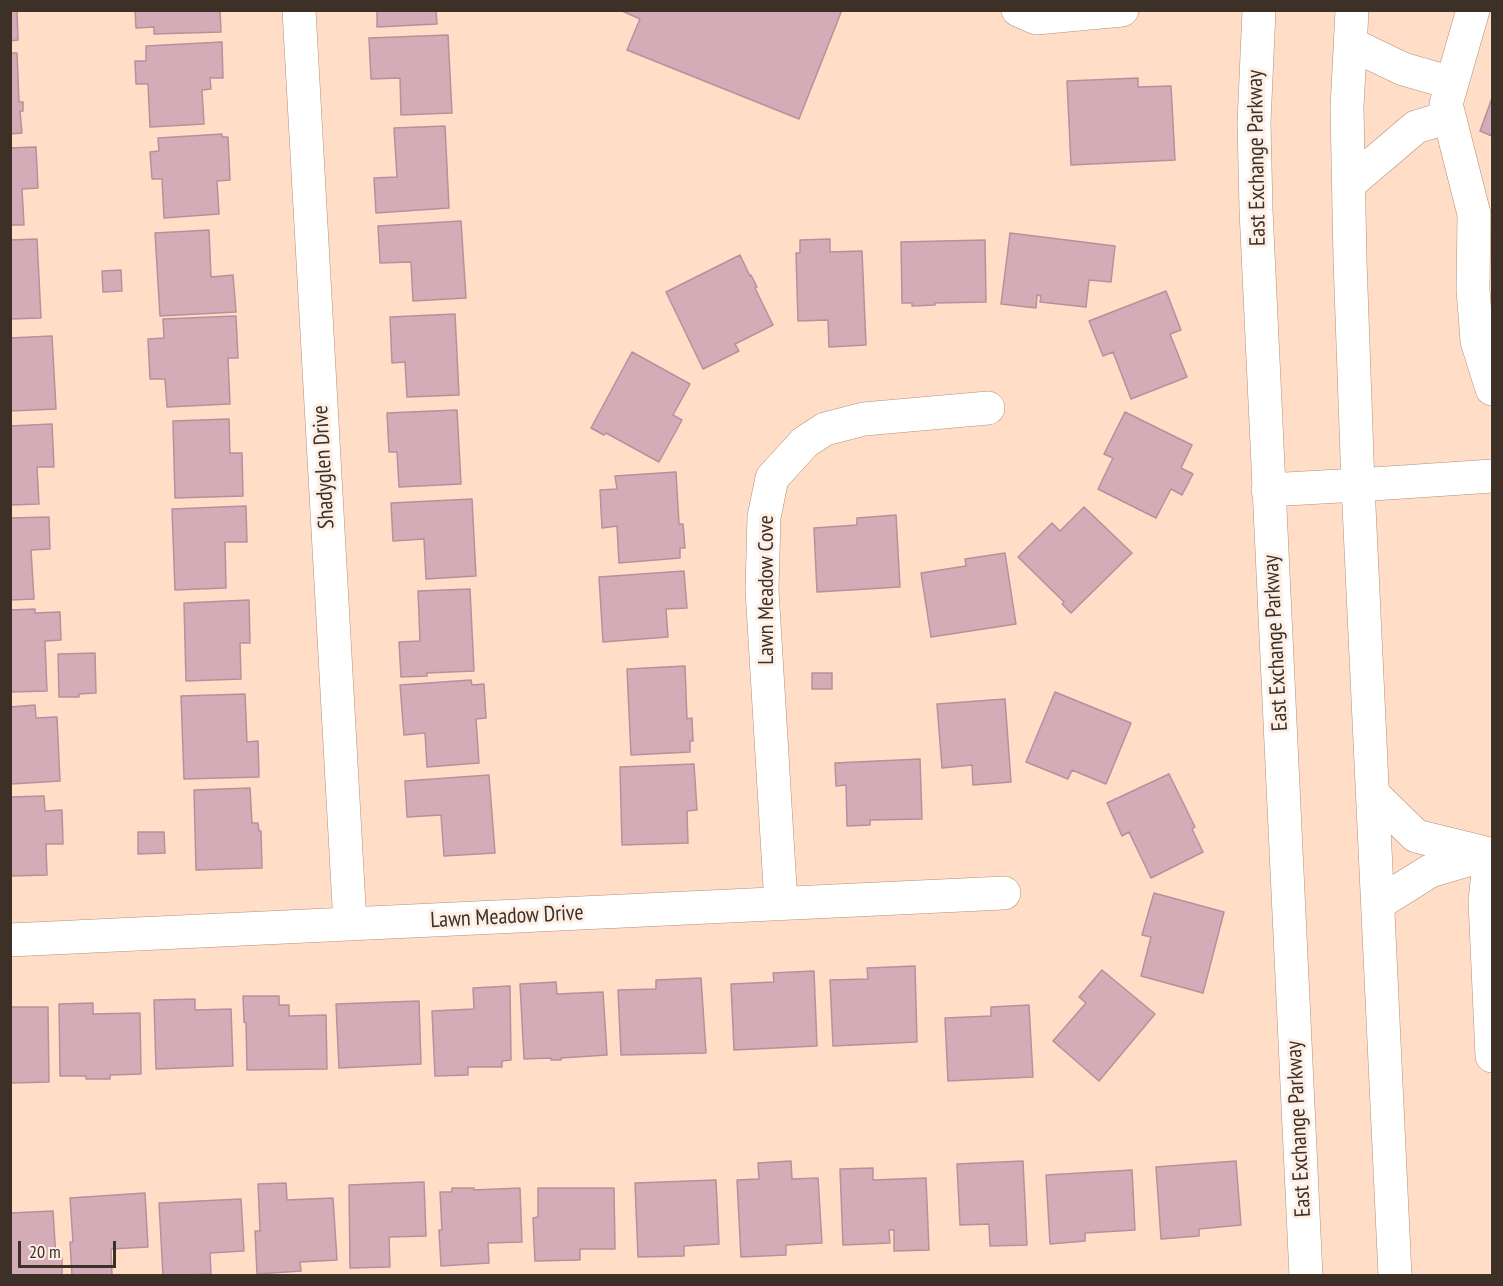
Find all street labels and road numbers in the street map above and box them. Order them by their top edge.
street label: East Exchange Parkway [1242,70,1272,246]
street label: Shadyglen Drive [308,405,340,529]
street label: Lawn Meadow Cove [754,515,780,665]
street label: East Exchange Parkway [1258,554,1294,732]
street label: Lawn Meadow Drive [430,900,584,934]
street label: East Exchange Parkway [1281,1040,1317,1218]

